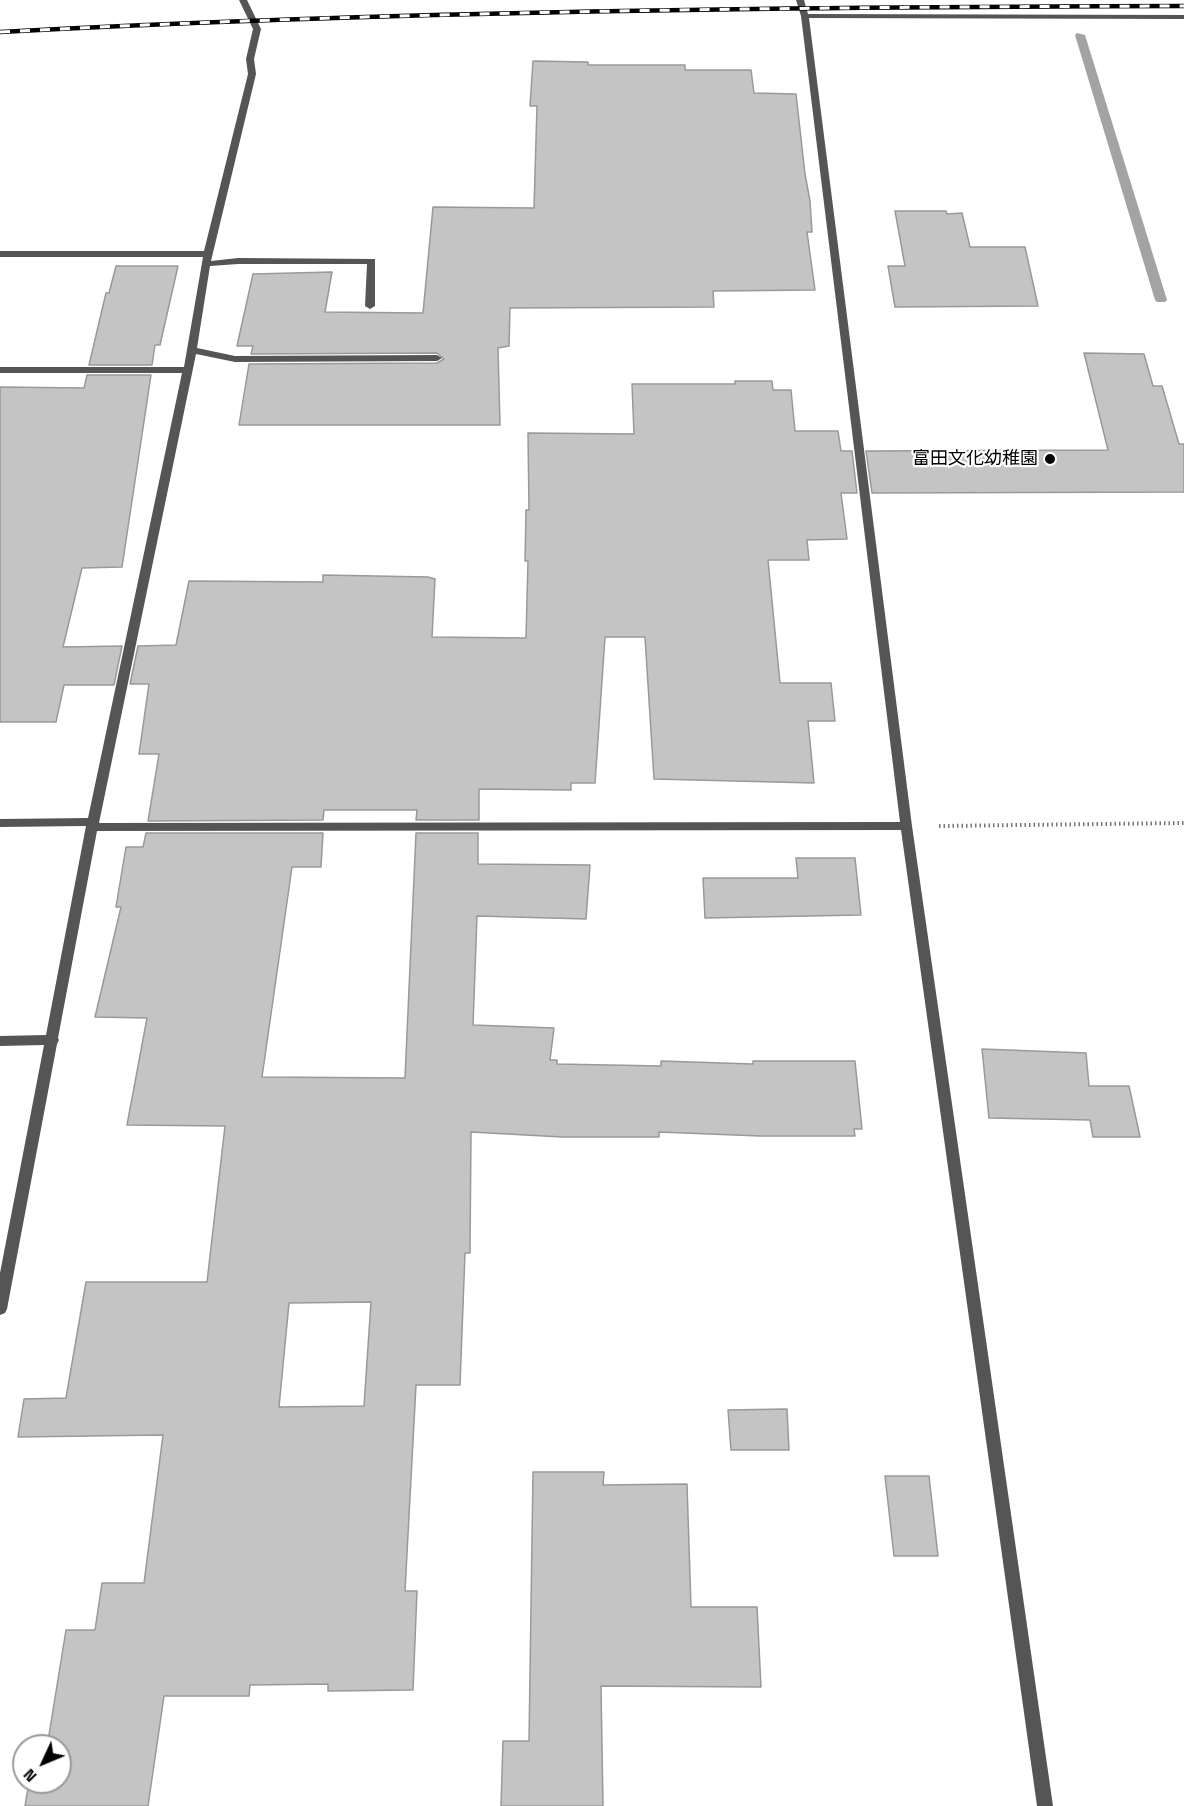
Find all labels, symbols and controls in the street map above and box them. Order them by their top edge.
place label: 富田文化幼稚園 [912,448,1038,470]
marker: 富田文化幼稚園 [1043,452,1057,466]
north arrow [12,1734,72,1794]
text: N [19,1764,41,1787]

